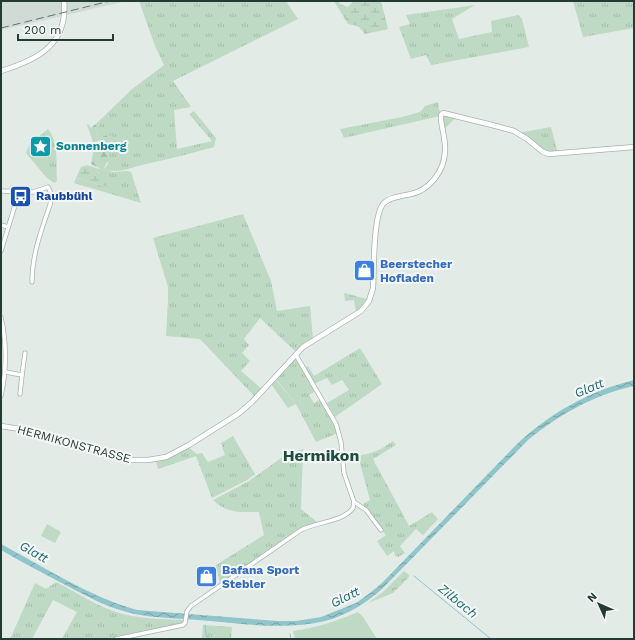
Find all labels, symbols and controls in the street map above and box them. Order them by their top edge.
scale bar [18,16,113,42]
text: 200 m [24,23,61,37]
place icon: Sonnenberg [27,133,53,159]
place label: Sonnenberg [56,139,127,153]
bus stop icon: Raubbühl [8,183,34,209]
place label: Raubbühl [36,189,93,203]
place label: Beerstecher Hofladen [380,257,453,285]
shop icon: Beerstecher Hofladen [352,258,378,284]
water label: Glatt [572,375,607,401]
street label: HERMIKONSTRASSE [16,422,133,466]
district label: Hermikon [283,446,359,465]
water label: Glatt [17,538,52,566]
place label: Bafana Sport Stebler [222,563,300,591]
shop icon: Bafana Sport Stebler [193,564,219,590]
water label: Zilbach [435,580,481,621]
water label: Glatt [328,583,363,611]
north arrow [579,584,619,624]
text: N [585,590,600,605]

